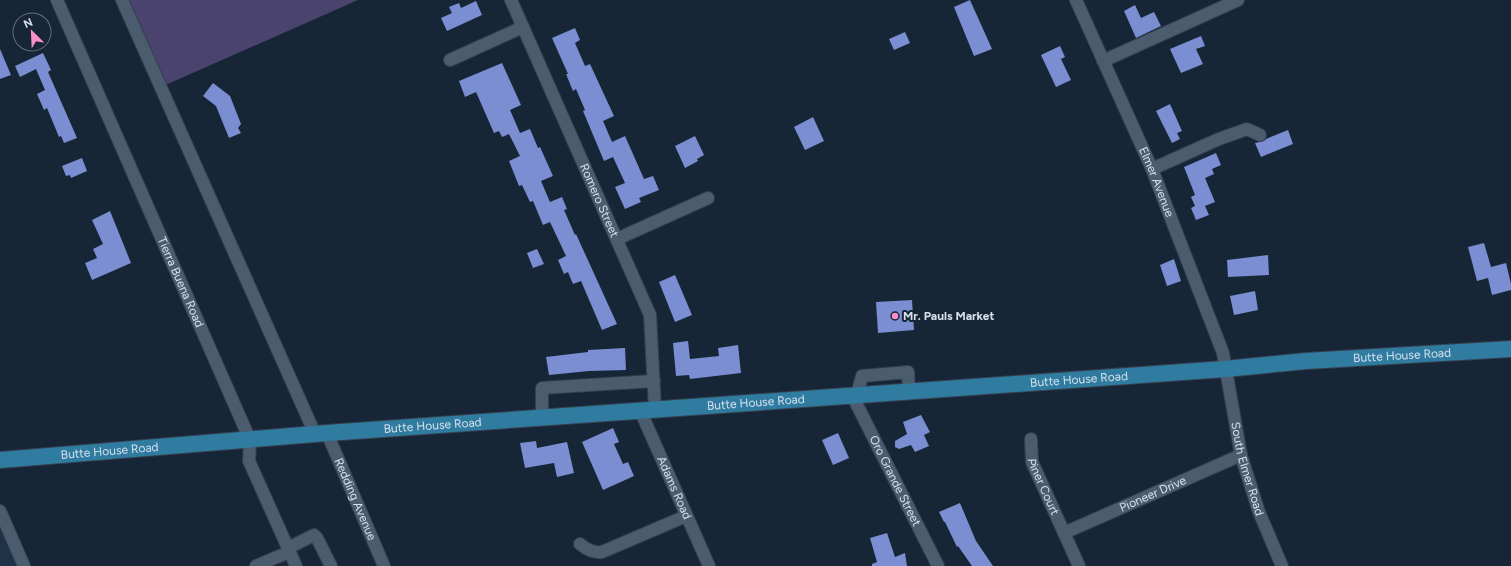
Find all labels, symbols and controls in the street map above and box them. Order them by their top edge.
north arrow [12,12,52,52]
text: N [22,16,35,31]
street label: Elmer Avenue [1136,145,1177,219]
street label: Romero Street [577,161,622,240]
street label: Tierra Buena Road [155,235,207,329]
place label: Mr. Pauls Market [903,309,994,323]
marker: Mr. Pauls Market [890,311,900,321]
street label: Butte House Road [1353,346,1451,365]
street label: Butte House Road [1030,369,1128,390]
street label: Butte House Road [706,392,805,413]
street label: Butte House Road [383,415,482,436]
street label: South Elmer Road [1228,421,1267,517]
street label: Oro Grande Street [867,433,924,529]
street label: Butte House Road [60,440,159,462]
street label: Adams Road [654,454,694,522]
street label: Redding Avenue [332,456,379,543]
street label: Piner Court [1025,458,1062,518]
street label: Pioneer Drive [1117,473,1189,515]

